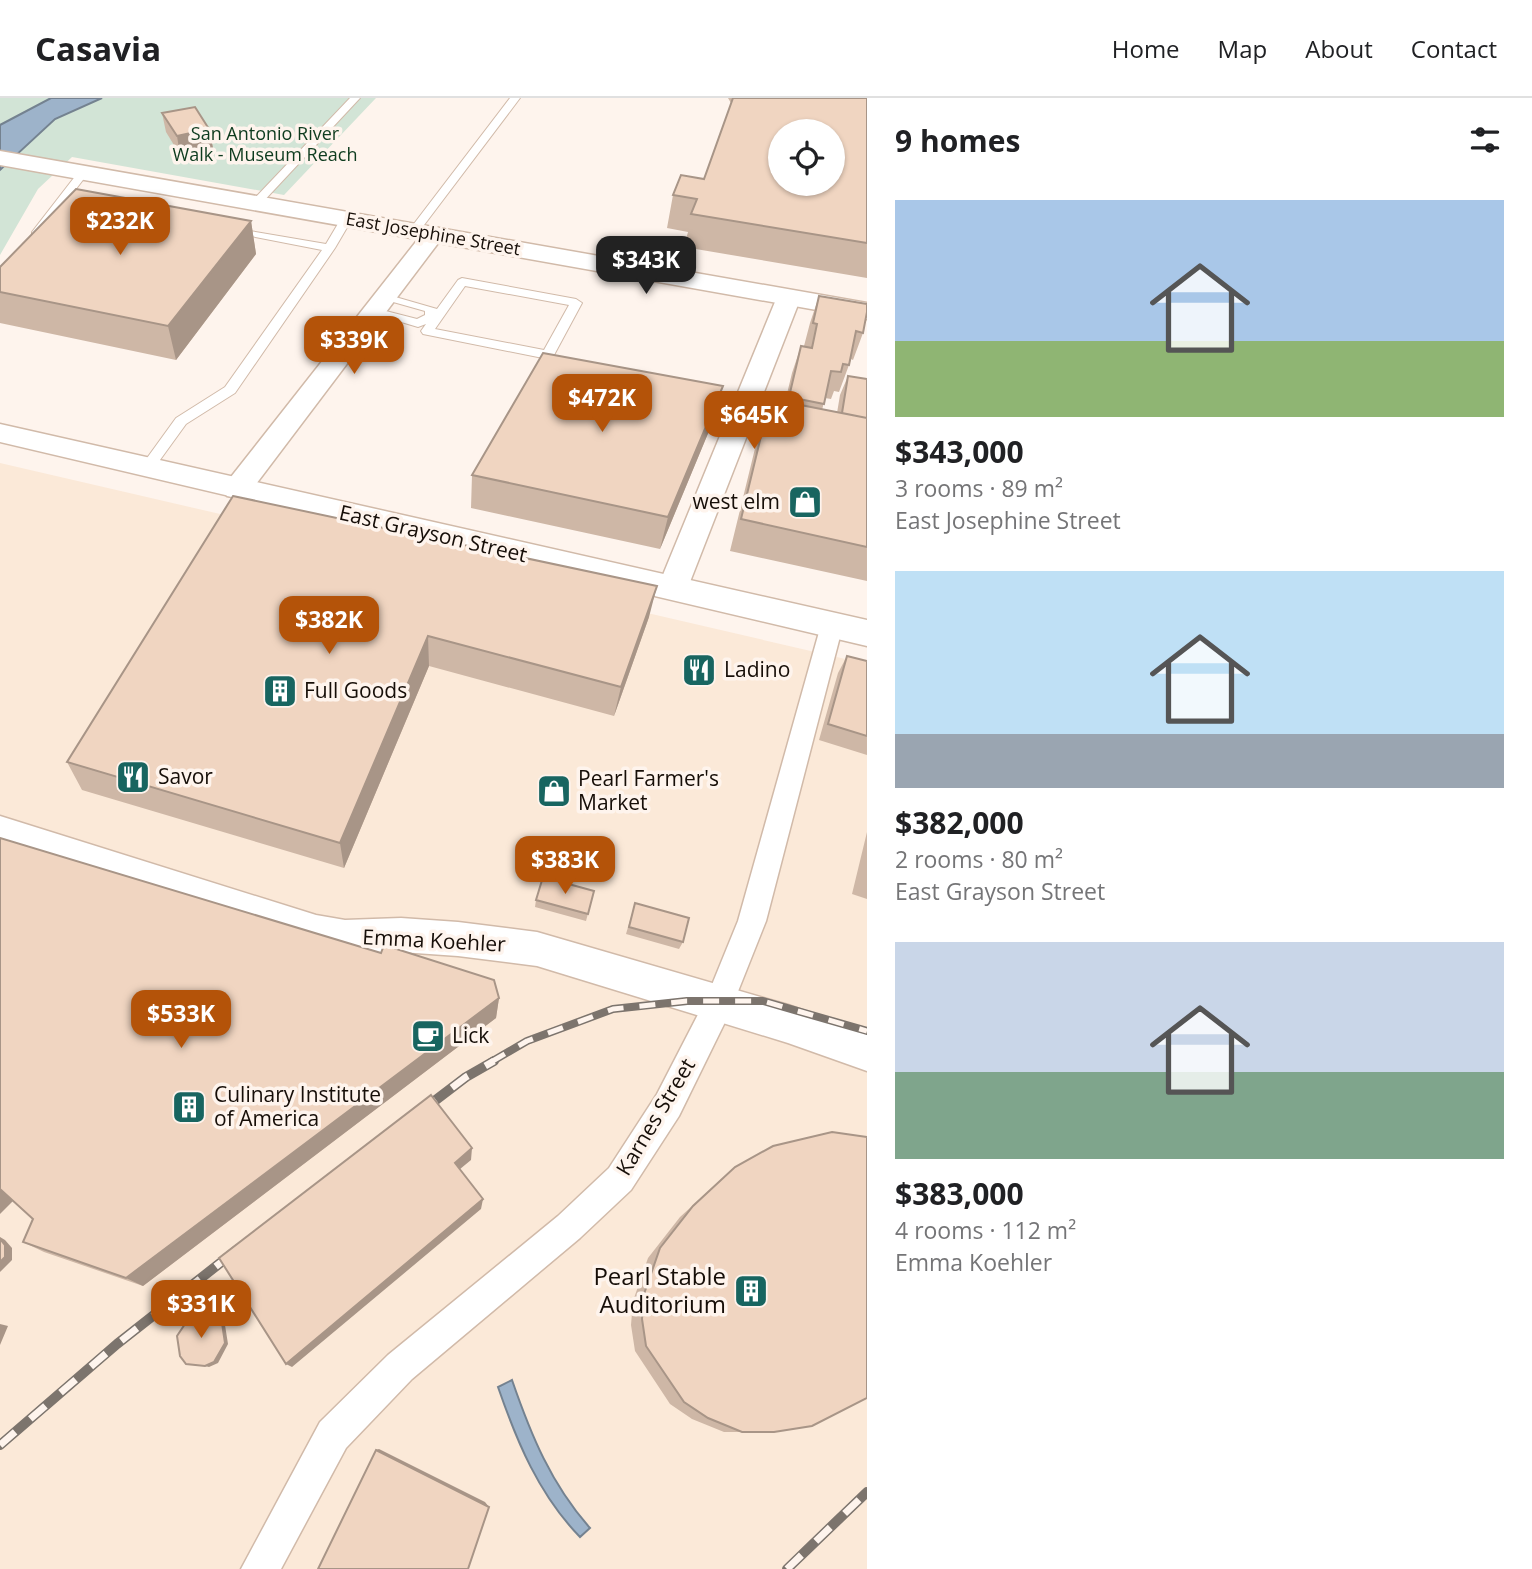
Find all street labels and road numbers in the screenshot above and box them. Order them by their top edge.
street label: East Josephine Street [344,206,522,260]
street label: East Grayson Street [337,498,530,568]
street label: Emma Koehler [362,922,507,958]
street label: Karnes Street [609,1053,701,1180]

